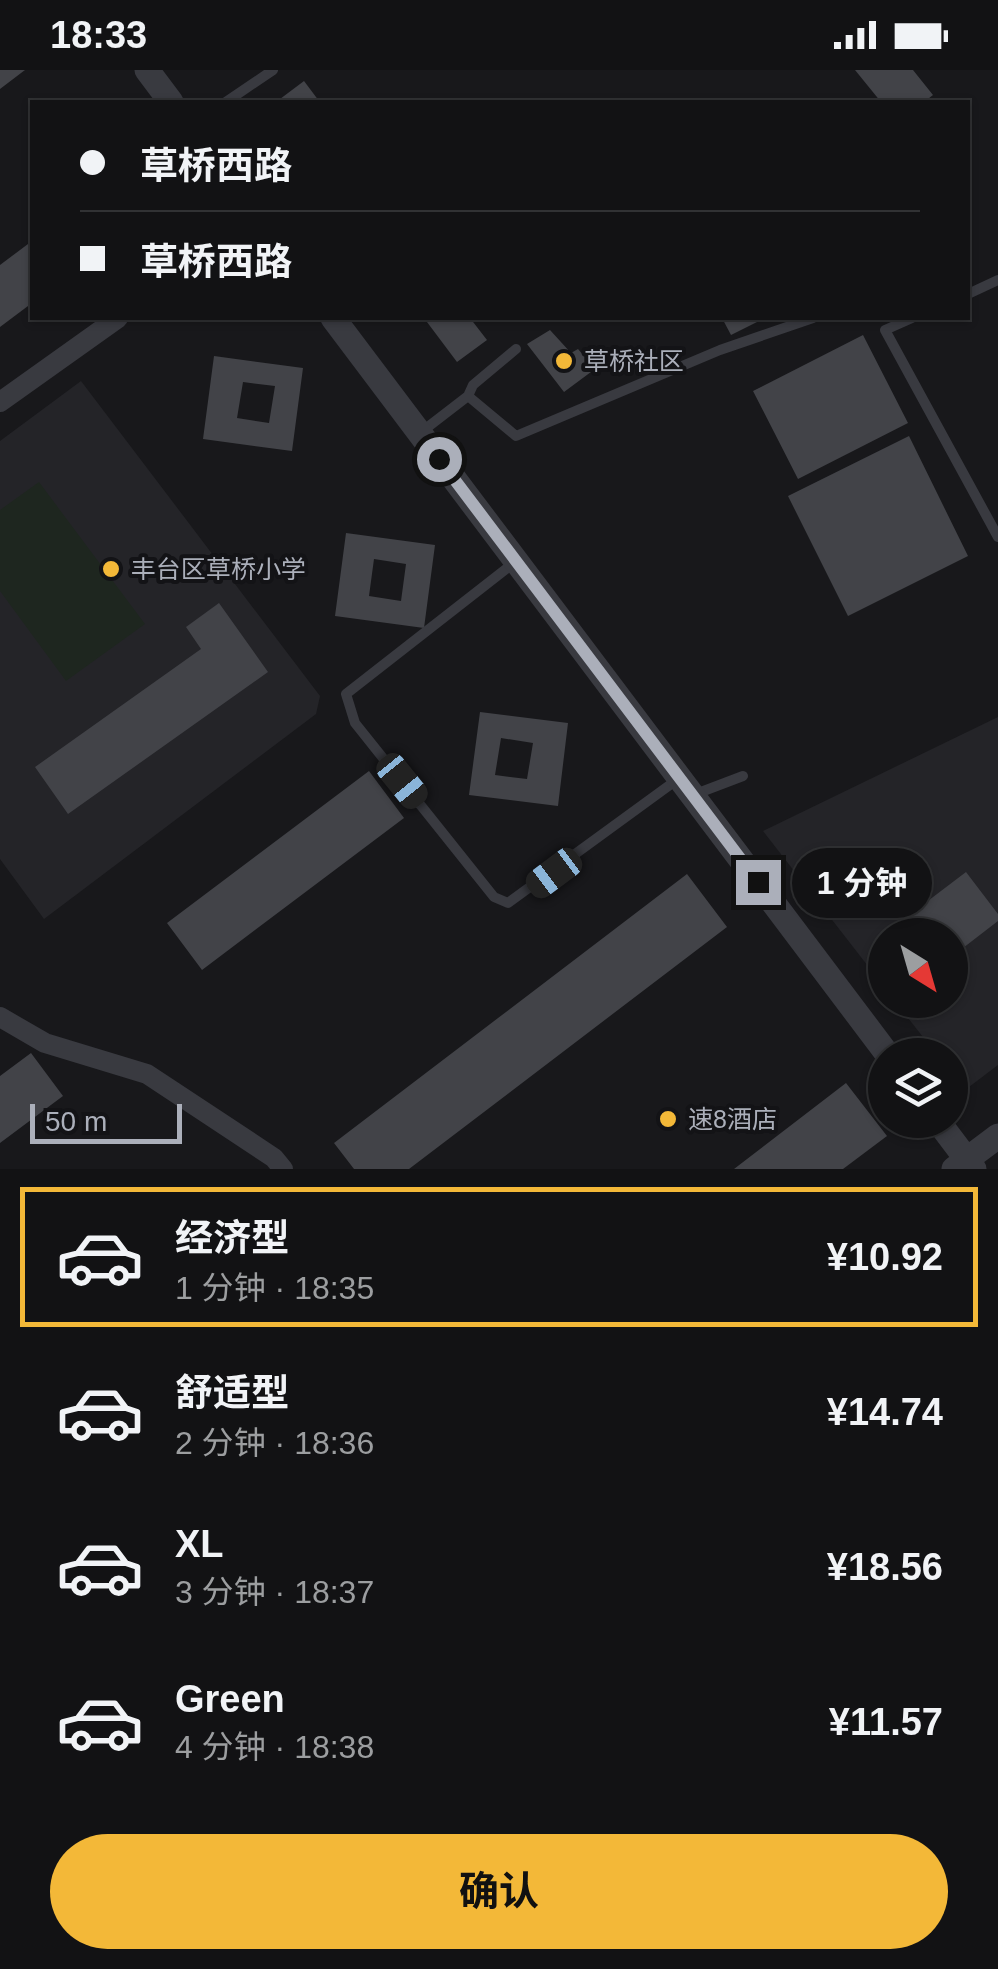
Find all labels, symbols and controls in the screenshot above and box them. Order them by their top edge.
text: 18:33 [50,14,147,56]
text: 草桥西路 [140,145,292,187]
text: 草桥西路 [140,241,292,283]
place label: 草桥社区 [584,347,684,375]
marker: 草桥社区 [553,350,575,372]
route start [417,437,462,482]
place label: 丰台区草桥小学 [131,555,306,583]
marker: 丰台区草桥小学 [100,558,122,580]
car [371,748,433,814]
car [521,843,587,903]
callout: 1 分钟 [793,847,933,917]
route end [736,860,781,905]
text: 1 分钟 [817,865,907,901]
north arrow [868,918,968,1018]
map controls [868,918,968,1138]
button: layers [868,1038,968,1138]
scale bar [30,1099,182,1144]
place label: 速8酒店 [688,1105,777,1133]
text: 50 m [45,1106,107,1137]
marker: 速8酒店 [657,1108,679,1130]
icon: car [55,1212,145,1302]
text: 经济型 [175,1217,289,1259]
text: ¥10.92 [827,1236,943,1278]
text: 1 分钟 · 18:35 [175,1270,374,1306]
icon: car [55,1367,145,1457]
text: 舒适型 [175,1372,289,1414]
text: ¥14.74 [827,1391,943,1433]
text: 2 分钟 · 18:36 [175,1425,374,1461]
icon: car [55,1522,145,1612]
text: XL [175,1523,224,1565]
text: ¥18.56 [827,1546,943,1588]
text: 3 分钟 · 18:37 [175,1574,374,1610]
icon: car [55,1677,145,1767]
text: Green [175,1678,285,1720]
text: ¥11.57 [829,1701,943,1743]
text: 4 分钟 · 18:38 [175,1729,374,1765]
button: 确认 [50,1834,948,1949]

